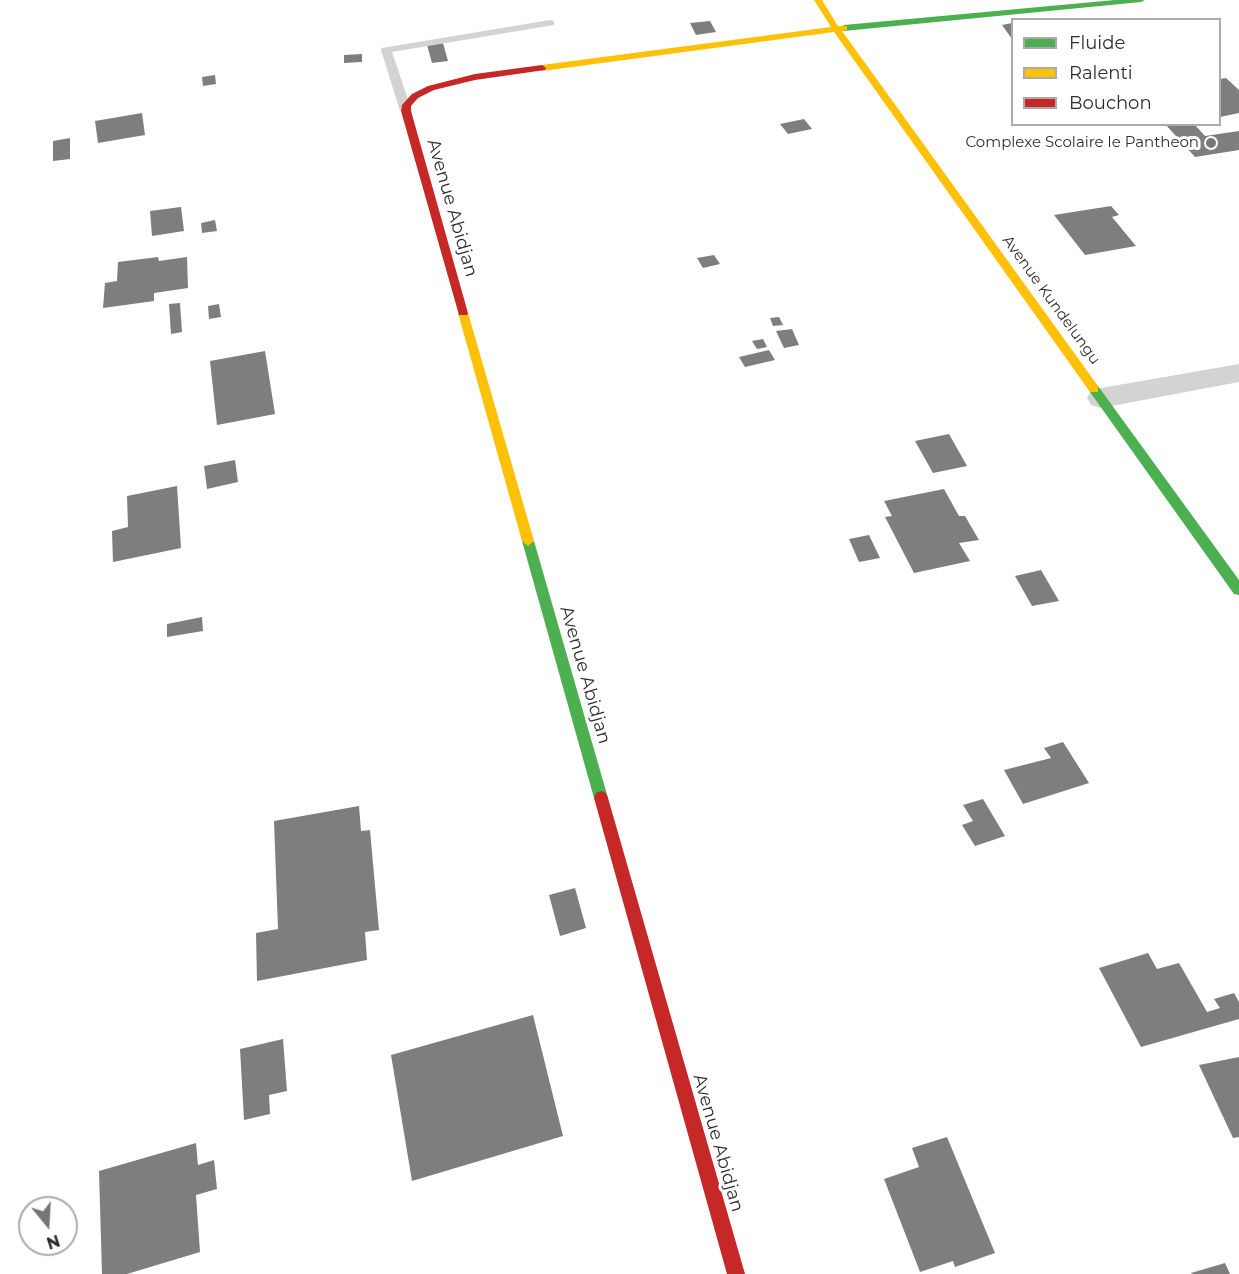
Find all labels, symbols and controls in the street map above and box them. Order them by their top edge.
legend [1011,18,1221,126]
text: Fluide [1069,32,1125,54]
text: Ralenti [1069,62,1133,84]
text: Bouchon [1069,92,1152,114]
place label: Complexe Scolaire le Pantheon [966,134,1199,152]
marker: Complexe Scolaire le Pantheon [1204,136,1218,150]
street label: Avenue Abidjan [422,137,482,279]
street label: Avenue Kundelungu [998,232,1104,368]
street label: Avenue Abidjan [555,604,615,746]
street label: Avenue Abidjan [688,1072,748,1214]
north arrow [18,1196,78,1256]
text: N [44,1231,62,1253]

